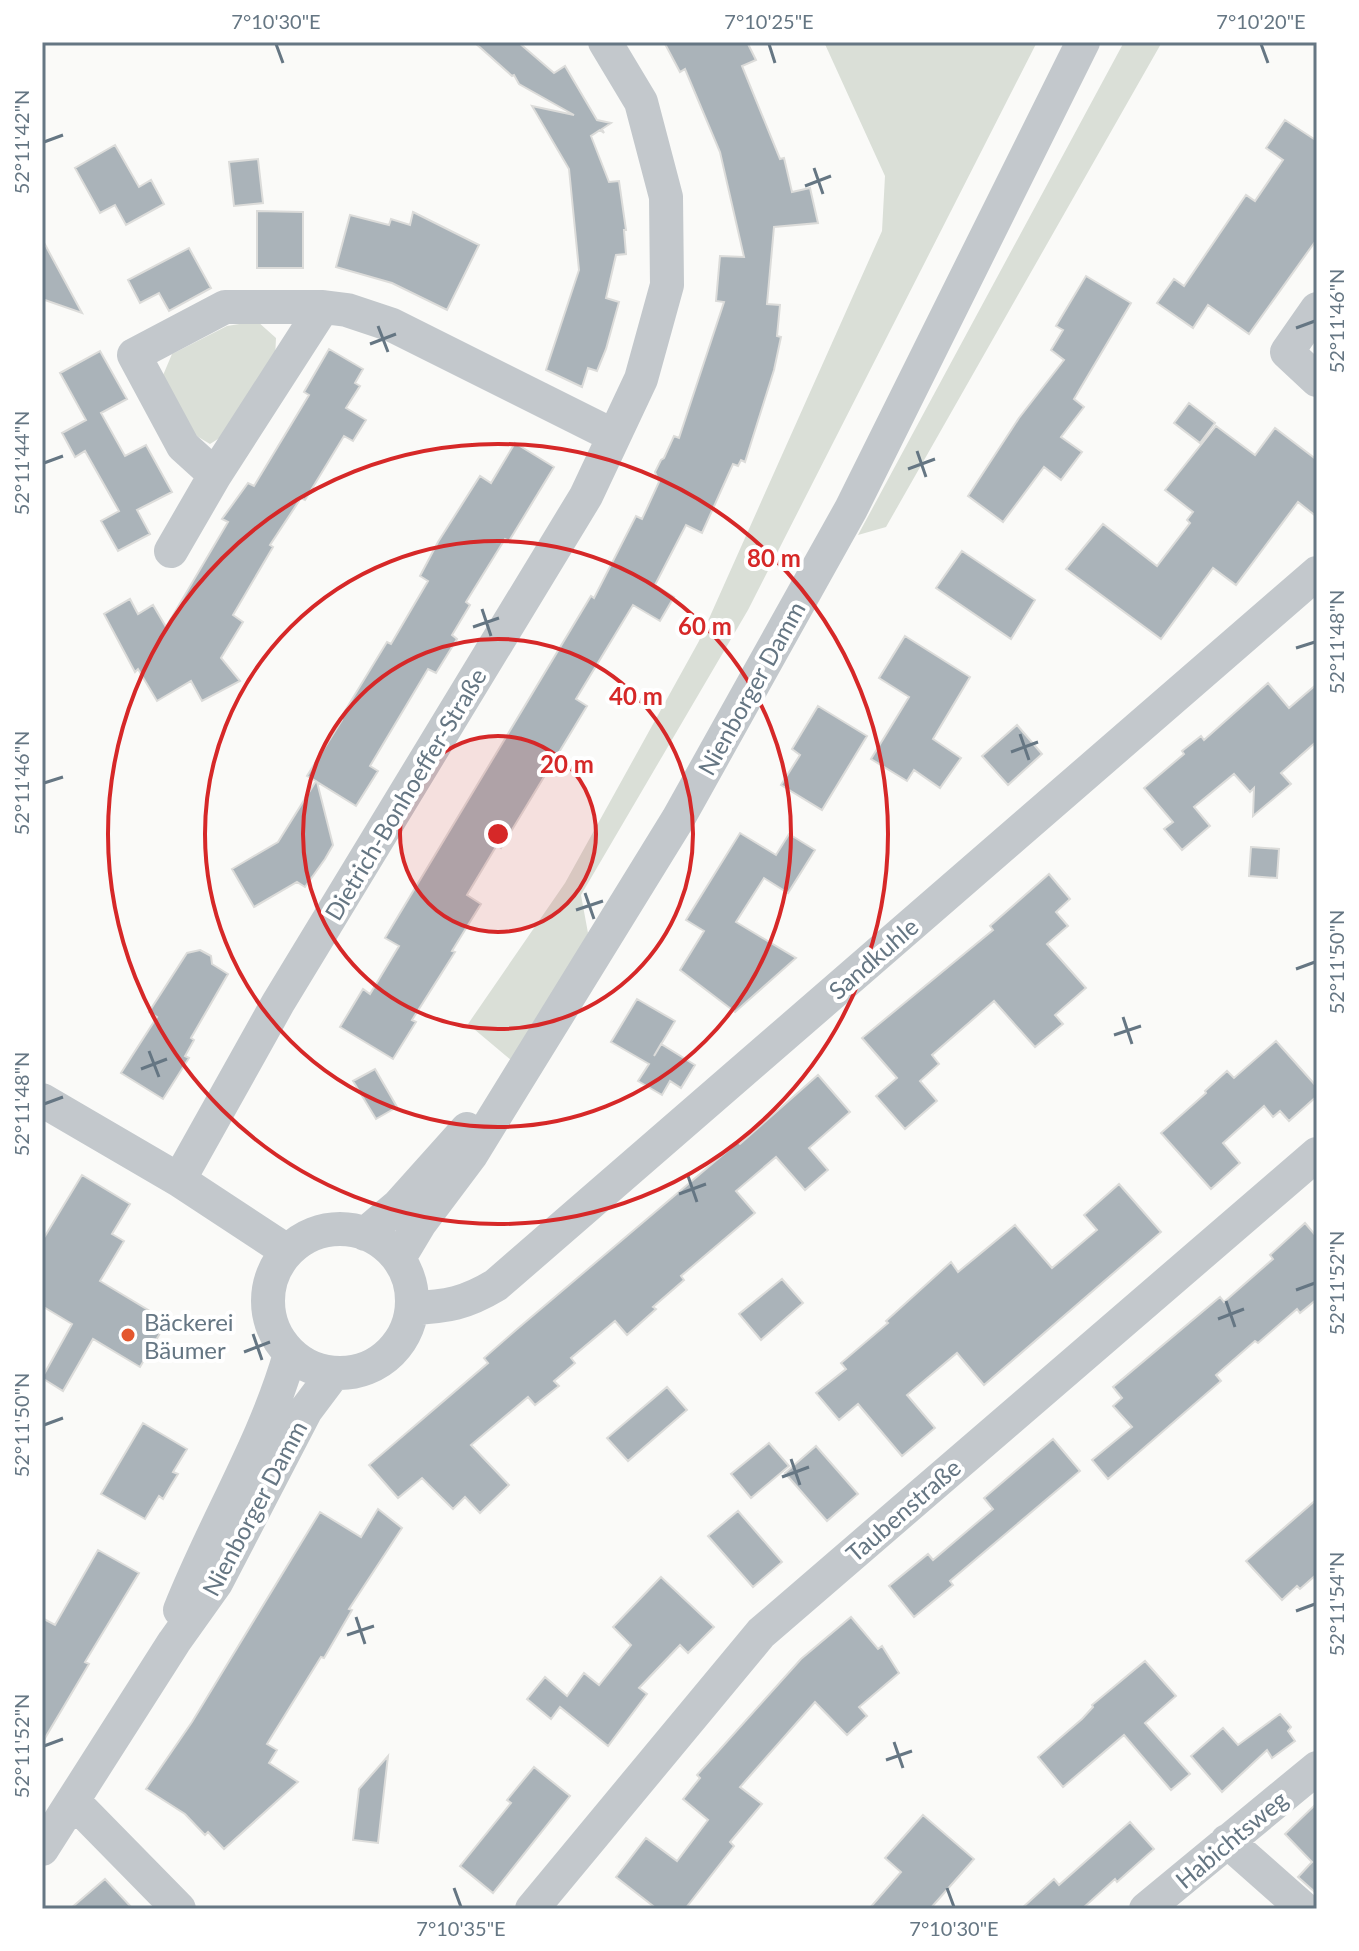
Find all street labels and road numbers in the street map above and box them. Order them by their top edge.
street label: Nienborger Damm [691,596,811,780]
street label: Dietrich-Bonhoeffer-Straße [318,663,492,925]
street label: Sandkuhle [822,911,924,1005]
street label: Nienborger Damm [196,1415,312,1601]
street label: Taubenstraße [840,1452,966,1568]
street label: Habichtsweg [1169,1784,1293,1894]

